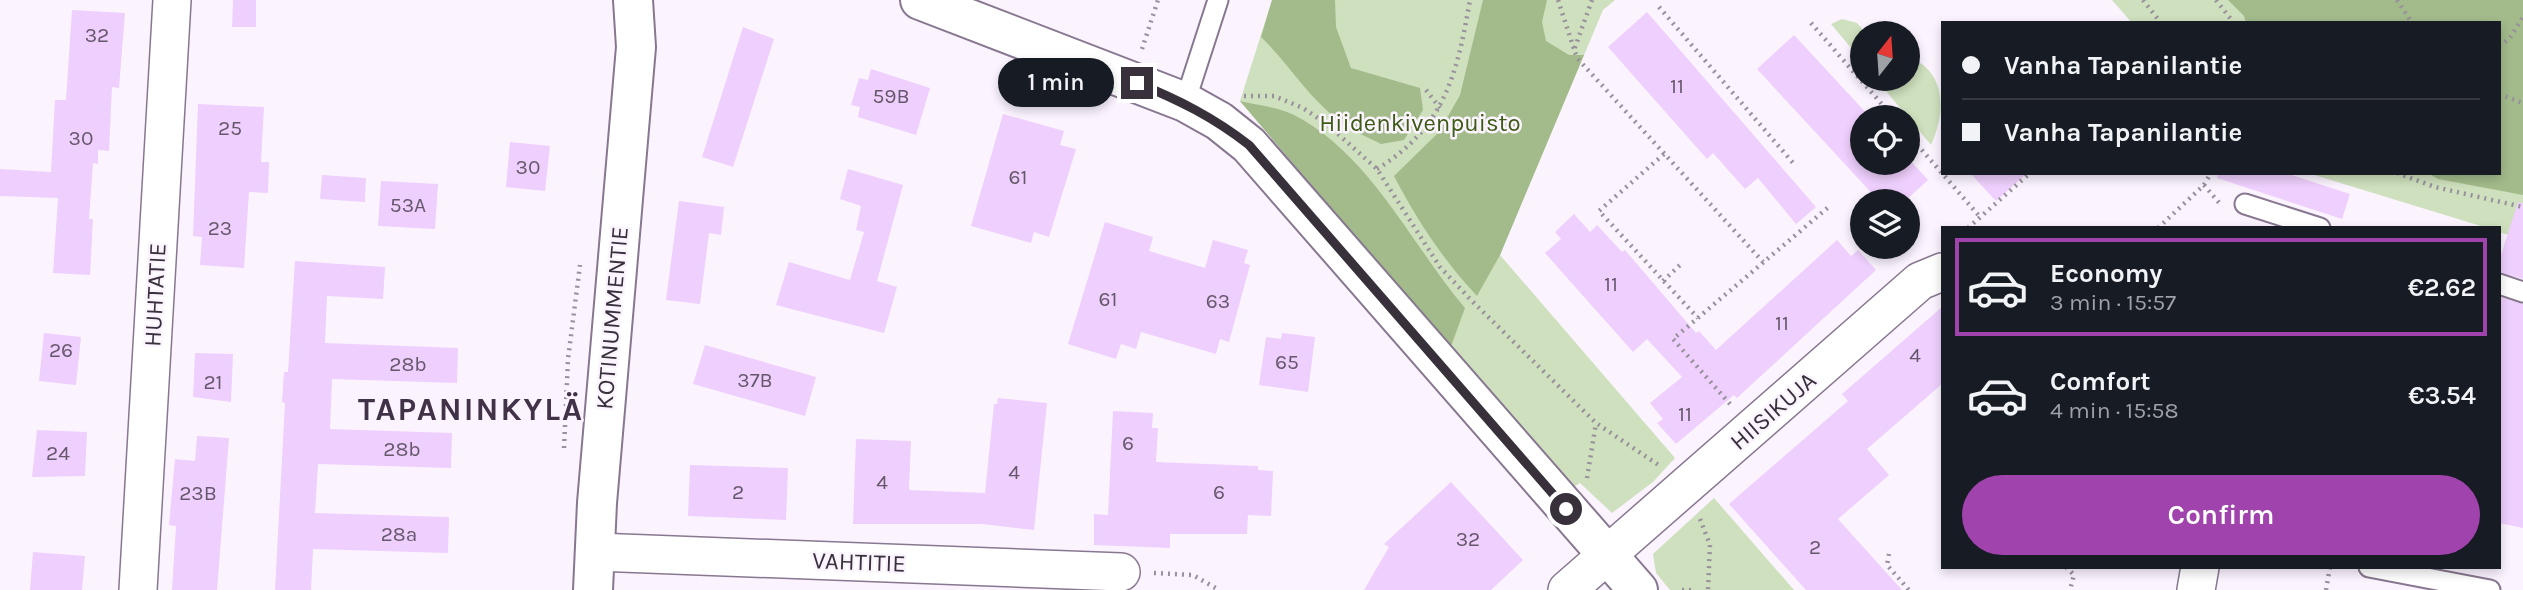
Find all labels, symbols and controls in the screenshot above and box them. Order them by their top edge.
north arrow [1850,21,1920,91]
map controls [1850,21,1920,259]
house number: 32 [85,23,109,47]
text: Vanha Tapanilantie [2004,50,2242,81]
callout: 1 min [997,58,1112,108]
route end [1121,67,1153,99]
text: 1 min [1027,69,1085,96]
house number: 11 [1670,74,1684,98]
house number: 59B [872,84,910,108]
button: locate [1850,105,1920,175]
park label: Hiidenkivenpuisto [1319,109,1521,137]
house number: 25 [218,116,242,140]
text: Vanha Tapanilantie [2004,117,2242,148]
house number: 30 [69,126,93,150]
house number: 30 [516,155,540,179]
house number: 61 [1009,165,1027,189]
button: layers [1850,189,1920,259]
house number: 53A [390,193,426,217]
house number: 23 [208,216,232,240]
street label: KOTINUMMENTIE [590,225,634,411]
street label: HUHTATIE [138,242,172,348]
icon: car [1966,256,2029,319]
text: Economy [2050,258,2162,289]
house number: 11 [1604,272,1618,296]
text: €2.62 [2408,272,2476,303]
house number: 61 [1099,287,1117,311]
house number: 63 [1206,289,1230,313]
text: 3 min · 15:57 [2050,289,2176,316]
house number: 11 [1775,311,1789,335]
house number: 26 [49,338,73,362]
house number: 4 [1909,343,1921,367]
house number: 65 [1275,350,1299,374]
house number: 28b [389,352,427,376]
icon: car [1966,364,2029,427]
street label: HIISIKUJA [1724,366,1822,456]
text: Comfort [2050,366,2151,397]
house number: 37B [737,368,773,392]
house number: 21 [203,370,223,394]
text: €3.54 [2408,380,2476,411]
district label: TAPANINKYLÄ [358,391,584,428]
text: 4 min · 15:58 [2050,397,2179,424]
house number: 11 [1678,402,1692,426]
house number: 6 [1122,431,1134,455]
house number: 28b [383,437,421,461]
house number: 24 [46,441,70,465]
house number: 4 [1008,460,1020,484]
house number: 4 [876,470,888,494]
button: Confirm [1962,475,2480,555]
house number: 2 [732,480,744,504]
house number: 6 [1213,480,1225,504]
house number: 23B [179,481,217,505]
route start [1550,493,1582,525]
house number: 28a [381,522,417,546]
house number: 32 [1456,527,1480,551]
house number: 2 [1809,535,1821,559]
street label: VAHTITIE [812,546,906,578]

